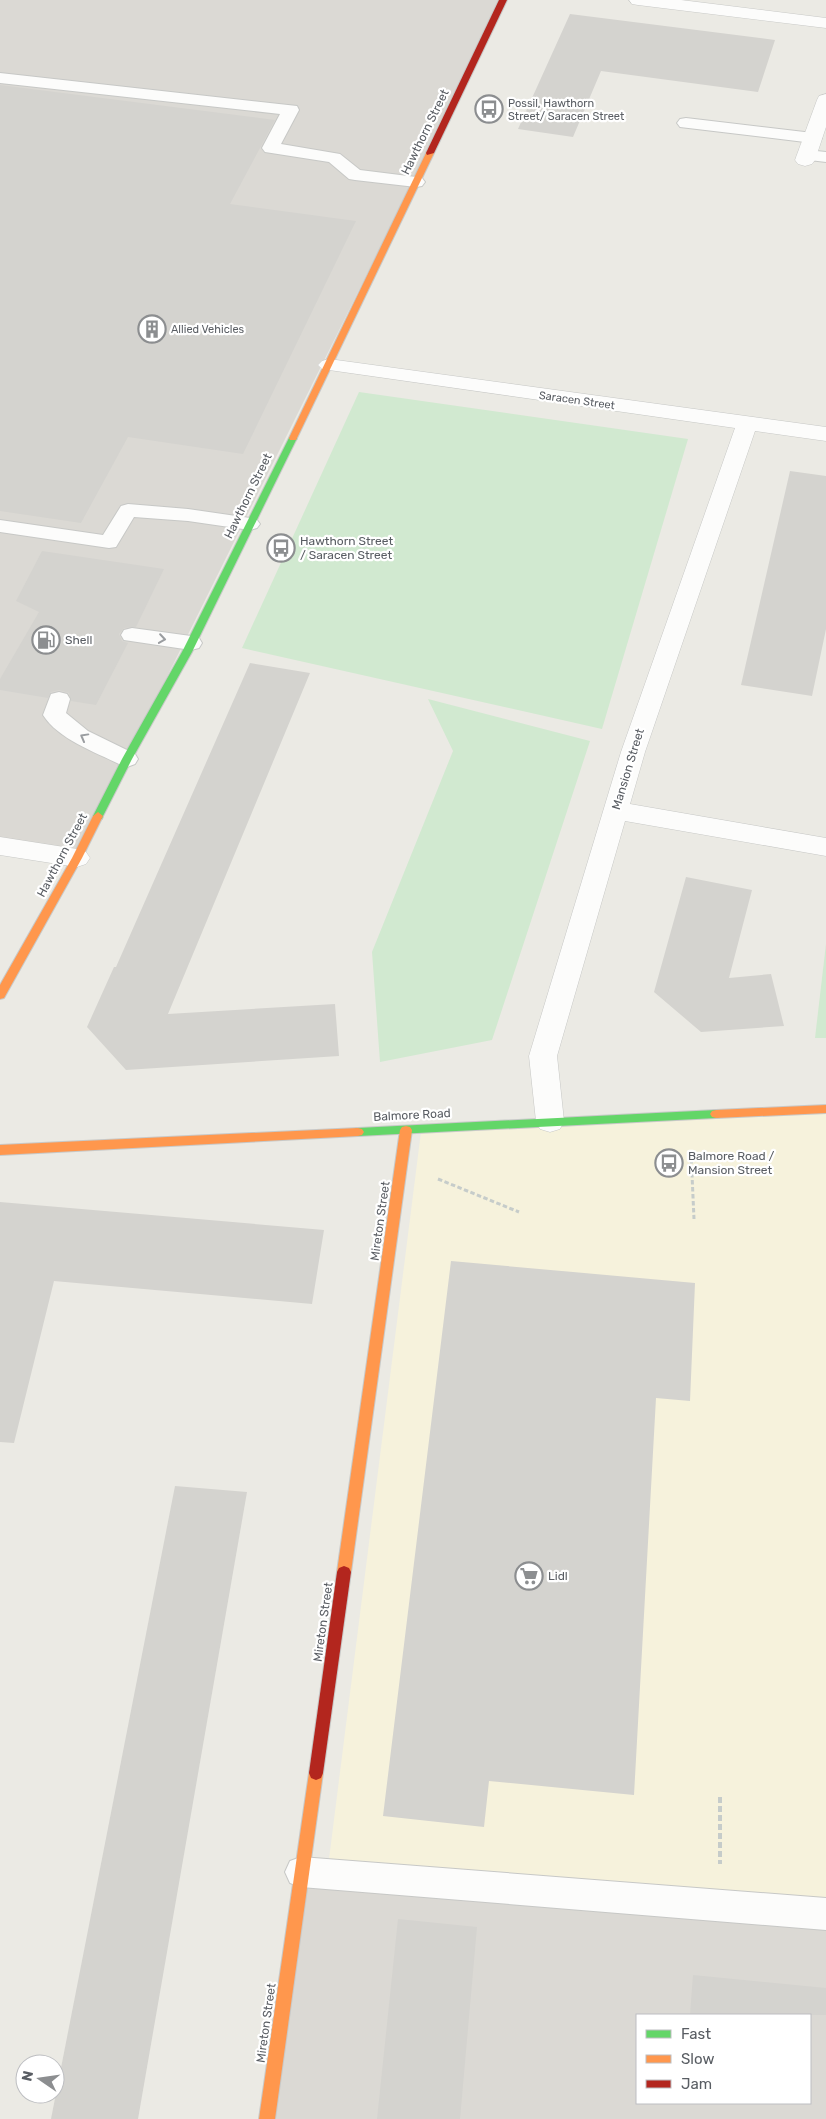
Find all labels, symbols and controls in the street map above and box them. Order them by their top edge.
street label: Hawthorn Street [398,87,452,177]
bus stop icon: Possil, Hawthorn Street/ Saracen Street [474,94,504,124]
place label: Possil, Hawthorn Street/ Saracen Street [508,97,625,123]
building icon: Allied Vehicles [137,314,167,344]
place label: Allied Vehicles [171,323,245,336]
street label: Saracen Street [538,389,616,412]
street label: Hawthorn Street [221,451,275,541]
bus stop icon: Hawthorn Street / Saracen Street [266,533,296,563]
place label: Hawthorn Street / Saracen Street [300,534,393,562]
fuel station icon: Shell [31,625,61,655]
place label: Shell [65,633,92,647]
one-way arrow [158,633,166,644]
street label: Mansion Street [609,726,647,811]
one-way arrow [80,734,89,744]
street label: Hawthorn Street [34,810,90,899]
street label: Balmore Road [373,1106,451,1124]
bus stop icon: Balmore Road / Mansion Street [654,1148,684,1178]
place label: Balmore Road / Mansion Street [688,1149,775,1177]
street label: Mireton Street [367,1180,393,1262]
supermarket icon: Lidl [514,1561,544,1591]
place label: Lidl [548,1569,568,1583]
street label: Mireton Street [310,1581,336,1663]
street label: Mireton Street [253,1982,279,2064]
legend [636,2014,811,2104]
text: Fast [681,2025,711,2043]
text: Slow [681,2050,714,2068]
north arrow [15,2054,65,2104]
text: N [18,2069,37,2083]
text: Jam [681,2075,712,2093]

